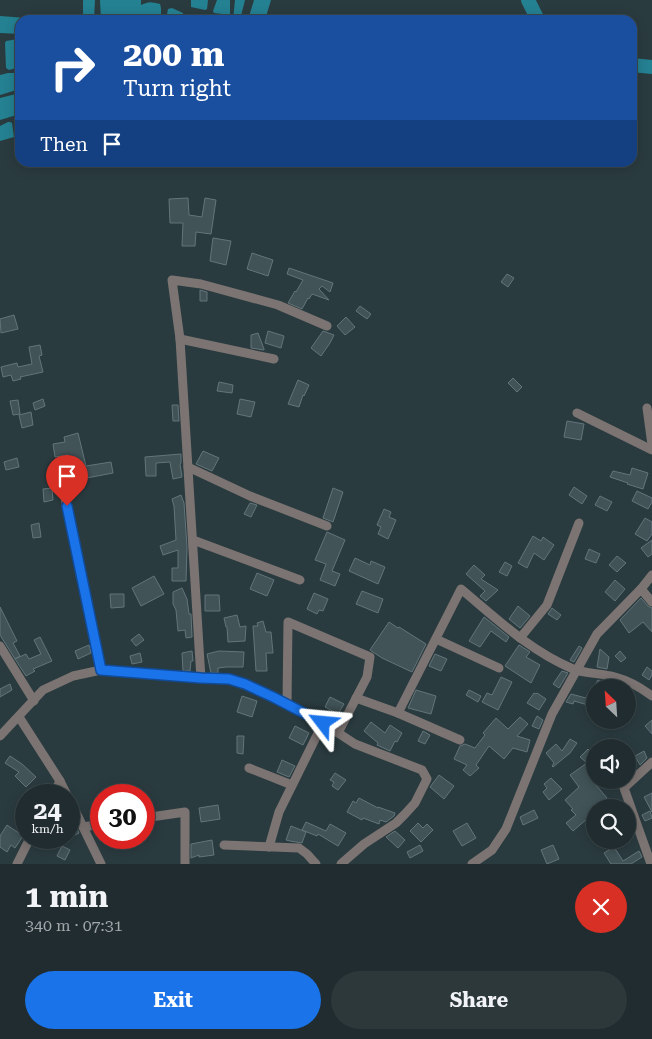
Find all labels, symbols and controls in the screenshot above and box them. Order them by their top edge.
text: 200 m [123,34,224,75]
icon: right [40,35,105,100]
text: Turn right [123,76,231,101]
icon: arrive [98,130,126,158]
text: Then [40,133,88,156]
pin [46,455,88,506]
icon: arrive [53,462,81,490]
north arrow [586,679,636,729]
map controls [586,679,636,849]
position arrow [296,696,348,748]
button: sound [586,739,636,789]
speed limit sign: 30 [90,784,155,849]
text: 24 [33,796,62,825]
button: search [586,799,636,849]
text: km/h [31,822,64,836]
text: 1 min [25,879,108,914]
button: close [575,881,627,933]
text: 340 m · 07:31 [25,916,123,935]
button: Exit [25,971,321,1029]
button: Share [331,971,627,1029]

